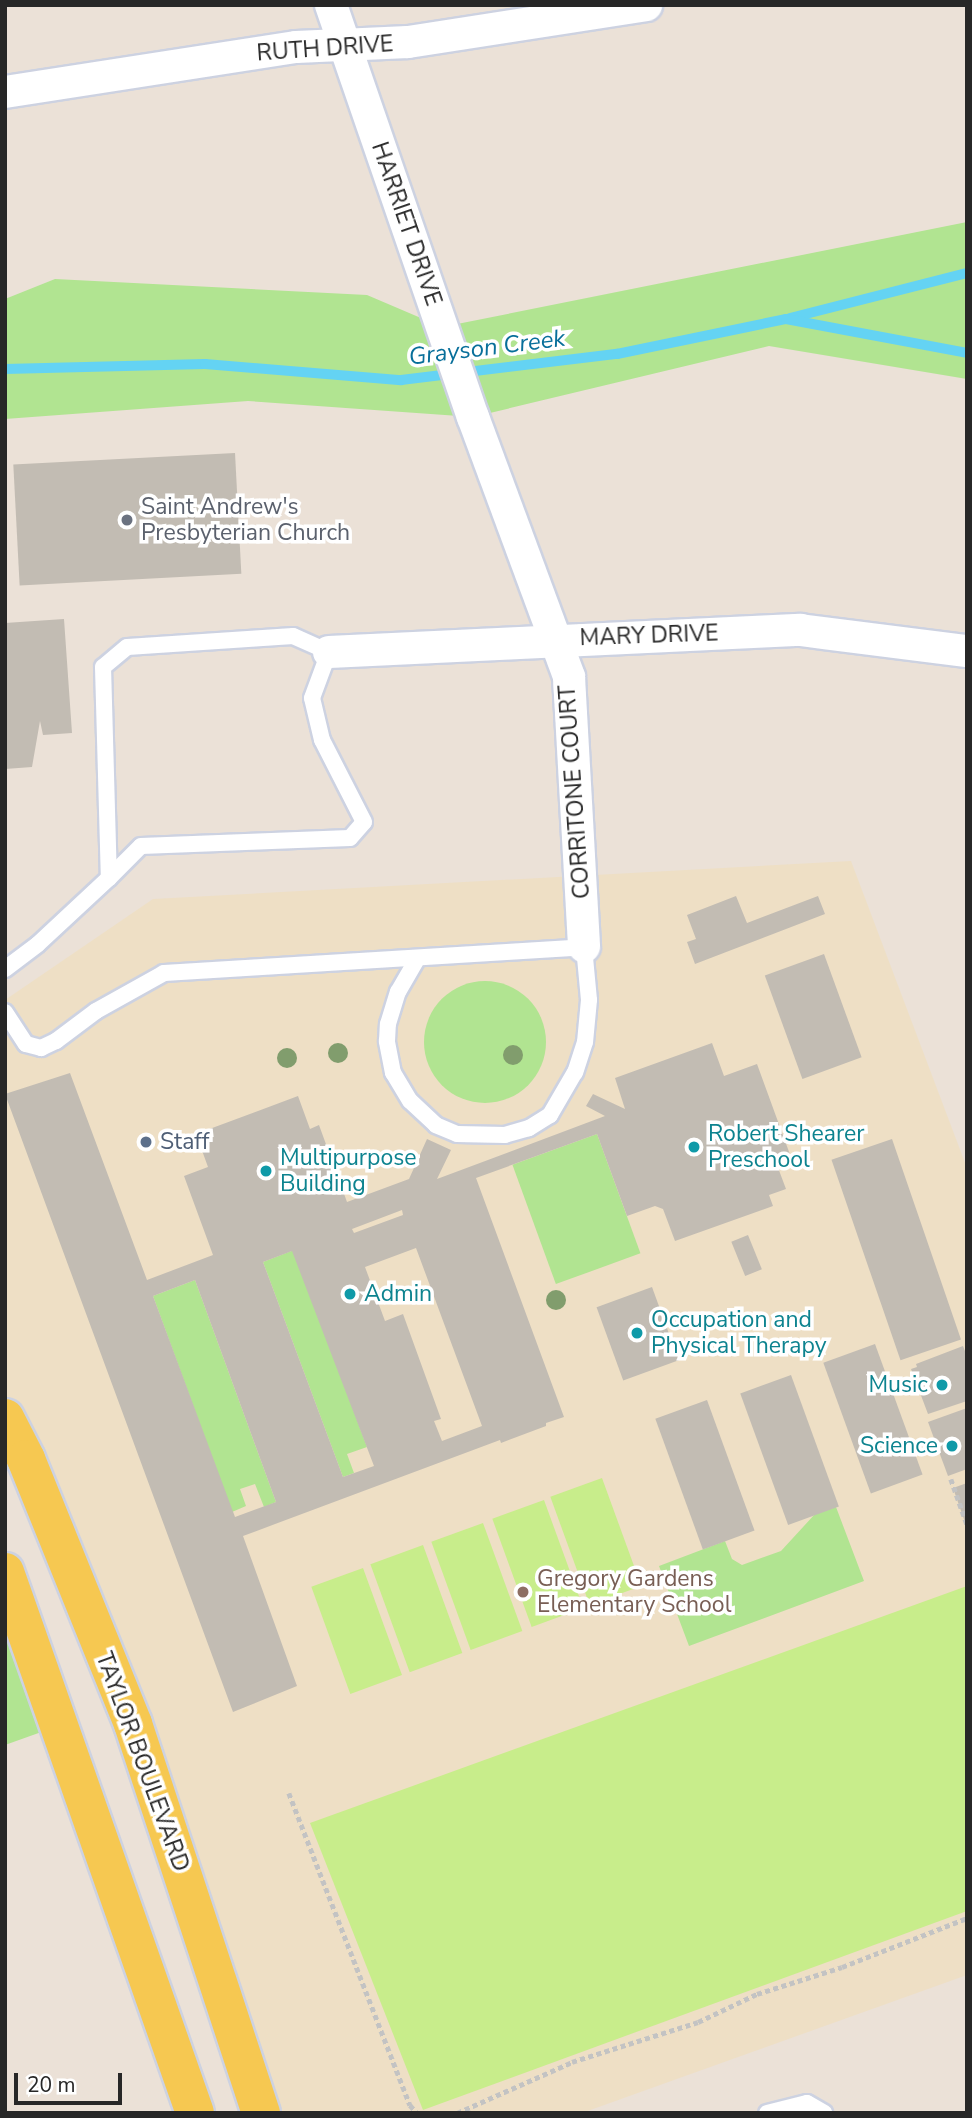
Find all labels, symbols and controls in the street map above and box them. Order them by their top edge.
street label: RUTH DRIVE [256,30,394,68]
street label: HARRIET DRIVE [365,138,447,310]
water label: Grayson Creek [407,324,567,372]
place label: Saint Andrew's Presbyterian Church [141,493,350,547]
marker: Saint Andrew's Presbyterian Church [119,512,135,528]
street label: MARY DRIVE [579,620,719,652]
street label: CORRITONE COURT [554,684,596,900]
place label: Robert Shearer Preschool [708,1120,865,1174]
place label: Staff [160,1128,209,1156]
marker: Staff [138,1134,154,1150]
marker: Robert Shearer Preschool [686,1139,702,1155]
place label: Multipurpose Building [280,1144,417,1198]
marker: Multipurpose Building [258,1163,274,1179]
place label: Admin [364,1280,432,1308]
marker: Admin [342,1286,358,1302]
place label: Occupation and Physical Therapy [651,1306,826,1360]
marker: Occupation and Physical Therapy [629,1325,645,1341]
place label: Music [868,1371,928,1399]
marker: Music [934,1377,950,1393]
place label: Science [860,1432,938,1460]
marker: Science [944,1438,960,1454]
place label: Gregory Gardens Elementary School [537,1565,731,1619]
marker: Gregory Gardens Elementary School [515,1584,531,1600]
street label: TAYLOR BOULEVARD [89,1649,195,1875]
scale bar [18,2058,126,2102]
text: 20 m [27,2071,76,2099]

